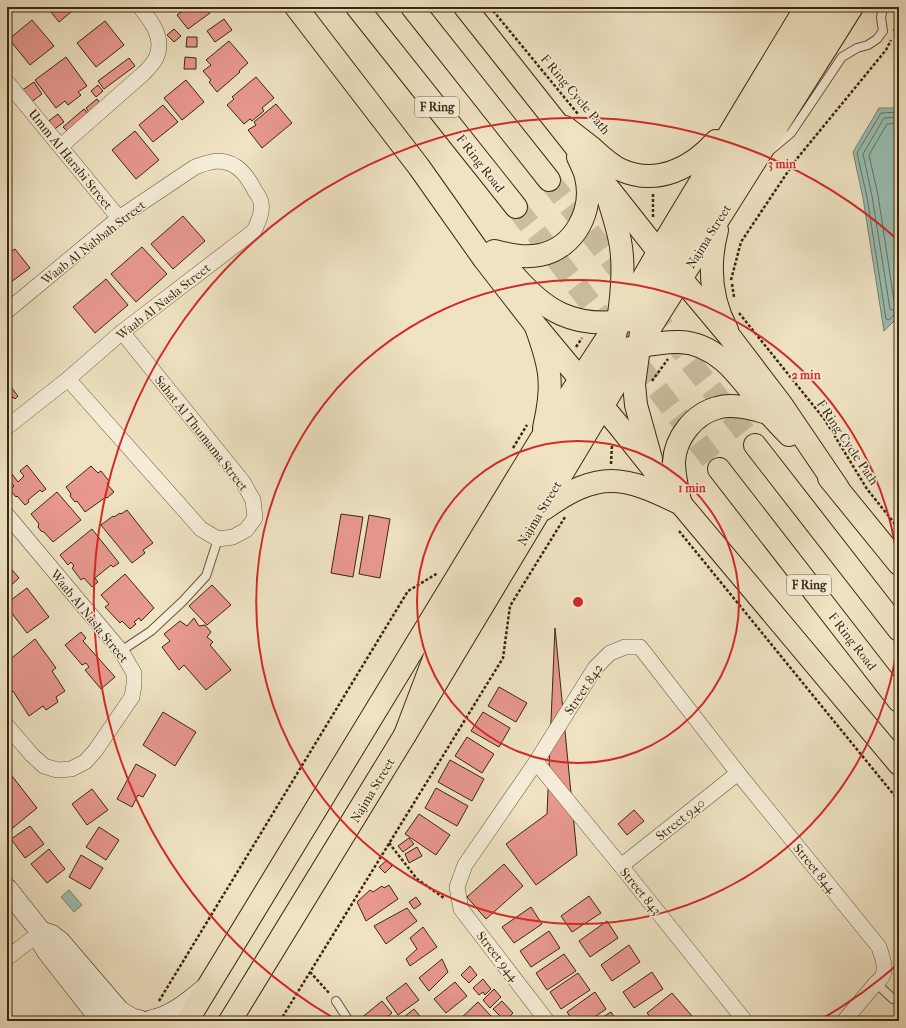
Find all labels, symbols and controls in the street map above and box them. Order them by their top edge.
street label: F Ring Cycle Path [538,51,614,138]
road number: F Ring [415,97,459,117]
street label: Umm Al Harabi Street [26,106,116,213]
street label: F Ring Road [453,131,508,196]
text: 3 min [768,157,797,172]
street label: Waab Al Nabbah Street [38,197,149,288]
street label: Najma Street [683,201,734,271]
street label: Waab Al Nasla Street [112,260,214,343]
text: 2 min [791,368,822,382]
street label: Sahat Al Thumama Street [152,373,252,494]
street label: F Ring Cycle Path [813,397,882,488]
street label: Najma Street [514,478,565,548]
text: 1 min [678,481,707,495]
street label: Waab Al Nasla Street [47,566,132,666]
road number: F Ring [787,575,831,595]
centre of rings [571,595,585,609]
street label: F Ring Road [825,609,880,674]
street label: Street 842 [561,661,606,717]
street label: Najma Street [347,755,398,825]
street label: Street 940 [653,795,708,844]
street label: Street 844 [790,841,839,896]
street label: Street 843 [617,865,664,918]
street label: Street 944 [473,928,522,985]

